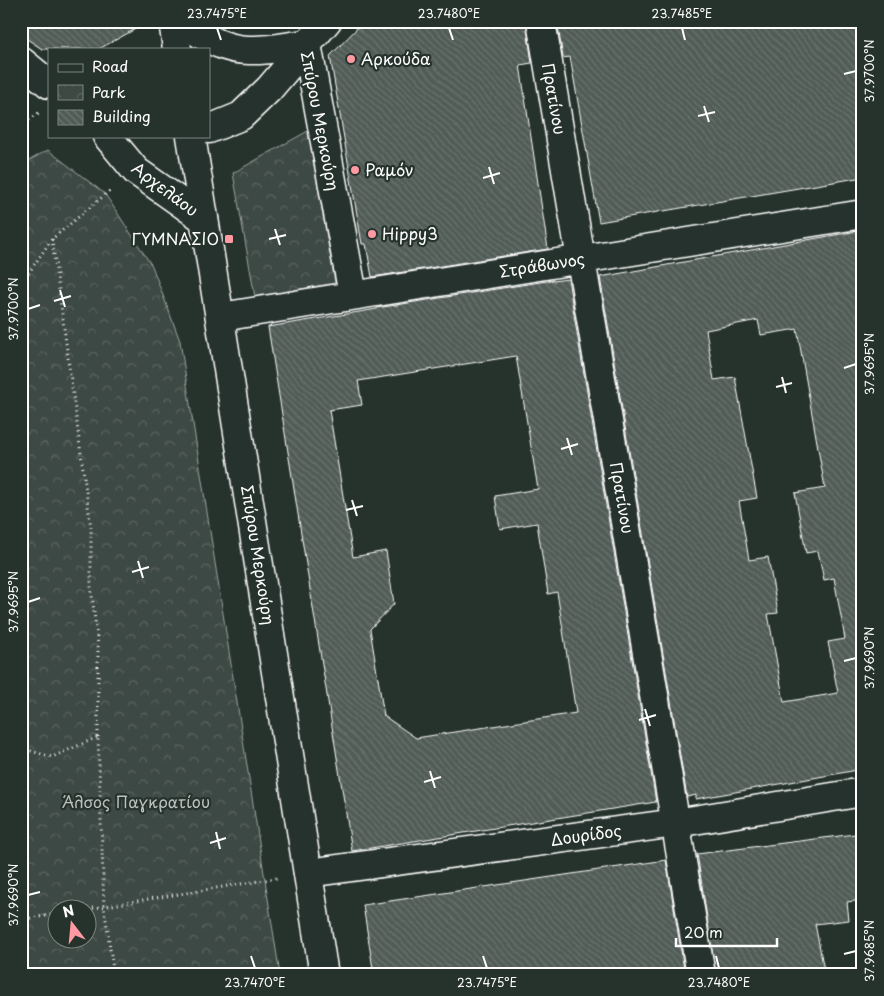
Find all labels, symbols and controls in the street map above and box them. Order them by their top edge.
text: 23.7475°E [187,4,247,22]
text: 23.7480°E [418,4,480,22]
text: 23.7485°E [652,4,712,22]
text: 37.9700°N [860,39,878,103]
place label: Αρκούδα [361,46,431,70]
legend [48,48,210,138]
street label: Σπύρου Μερκούρη [296,49,346,192]
marker: Αρκούδα [345,53,357,65]
text: Road [92,54,128,77]
street label: Πρατίνου [537,61,573,136]
text: Park [92,80,126,103]
text: Building [92,104,151,127]
street label: Αρχελάου [127,155,204,221]
place label: Ραμόν [365,157,414,181]
marker: Ραμόν [349,164,361,176]
place label: Hippy3 [382,221,438,245]
place label: ΓΥΜΝΑΣΙΟ [132,226,219,250]
marker: Hippy3 [366,228,378,240]
marker: ΓΥΜΝΑΣΙΟ [223,233,235,245]
street label: Στράβωνος [497,245,586,283]
text: 37.9700°N [4,277,22,341]
text: 37.9695°N [860,333,878,395]
street label: Πρατίνου [605,460,641,535]
street label: Σπύρου Μερκούρη [236,483,282,626]
text: 37.9695°N [4,571,22,633]
text: 37.9690°N [860,627,878,689]
park label: Άλσος Παγκρατίου [62,789,210,813]
street label: Δουρίδος [549,817,623,851]
text: 37.9690°N [4,864,22,926]
north arrow [48,898,98,948]
text: N [60,899,77,923]
scale bar [676,916,778,948]
text: 20 m [684,920,723,943]
text: 37.9685°N [860,920,878,982]
text: 23.7470°E [224,973,286,991]
text: 23.7475°E [457,973,517,991]
text: 23.7480°E [688,973,750,991]

